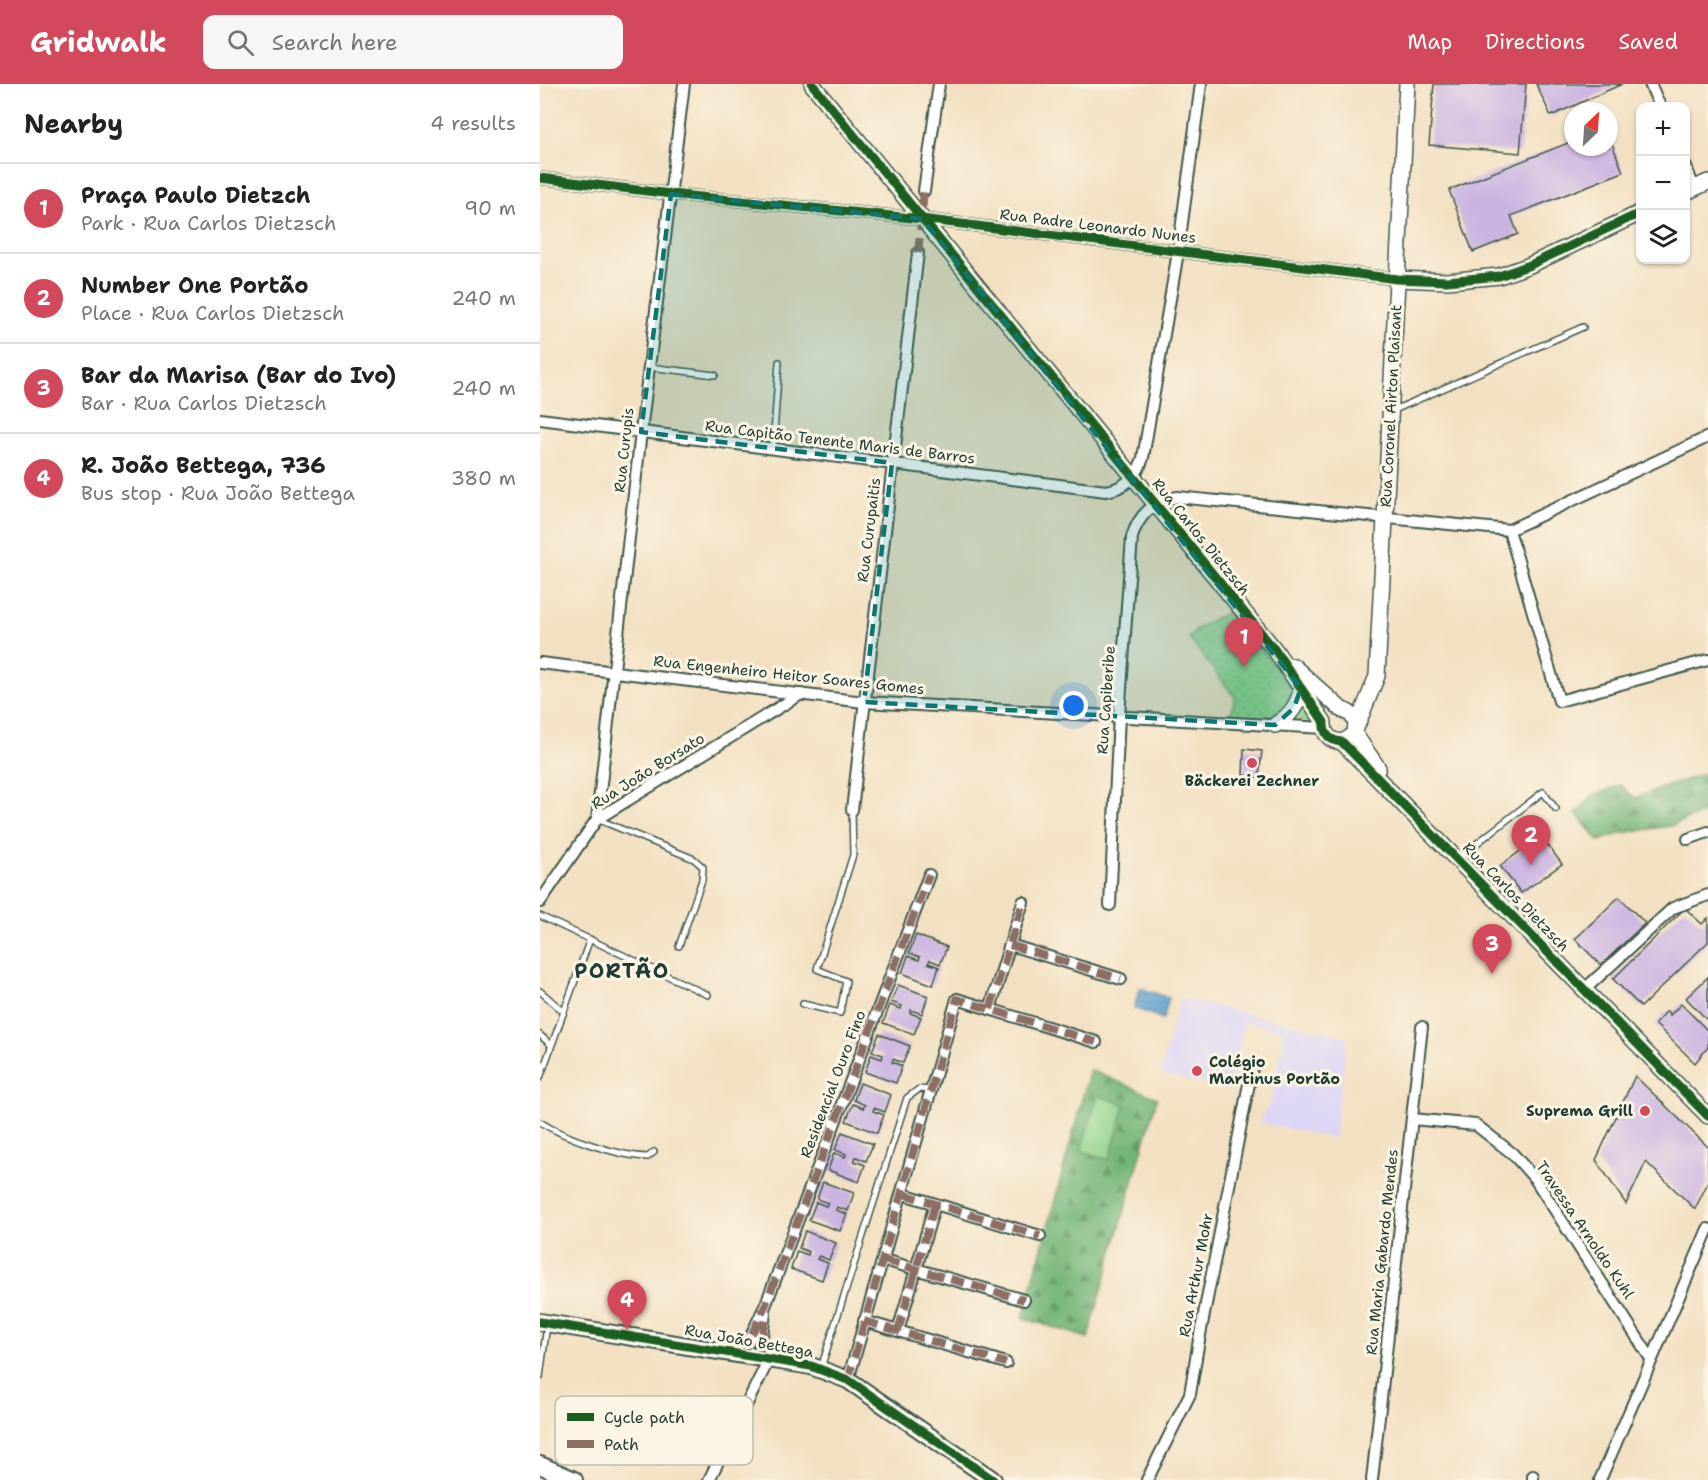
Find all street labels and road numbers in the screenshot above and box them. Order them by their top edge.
street label: Rua Padre Leonardo Nunes [999,204,1197,248]
street label: Rua Coronel Airton Plaisant [1376,304,1406,508]
street label: Rua Curupis [610,407,638,493]
street label: Rua Capitão Tenente Maris de Barros [704,416,976,468]
street label: Rua Carlos Dietzsch [1148,474,1254,600]
street label: Rua Curupaitis [853,477,885,583]
street label: Rua Capiberibe [1092,645,1120,755]
street label: Rua Engenheiro Heitor Soares Gomes [653,651,925,699]
street label: Rua João Borsato [588,728,708,814]
street label: Rua Carlos Dietzsch [1458,838,1574,956]
street label: Residencial Ouro Fino [796,1007,870,1161]
street label: Rua Maria Gabardo Mendes [1361,1148,1403,1356]
street label: Travessa Arnoldo Kuhl [1531,1157,1639,1303]
street label: Rua Arthur Mohr [1174,1211,1218,1339]
street label: Rua João Bettega [683,1320,816,1362]

